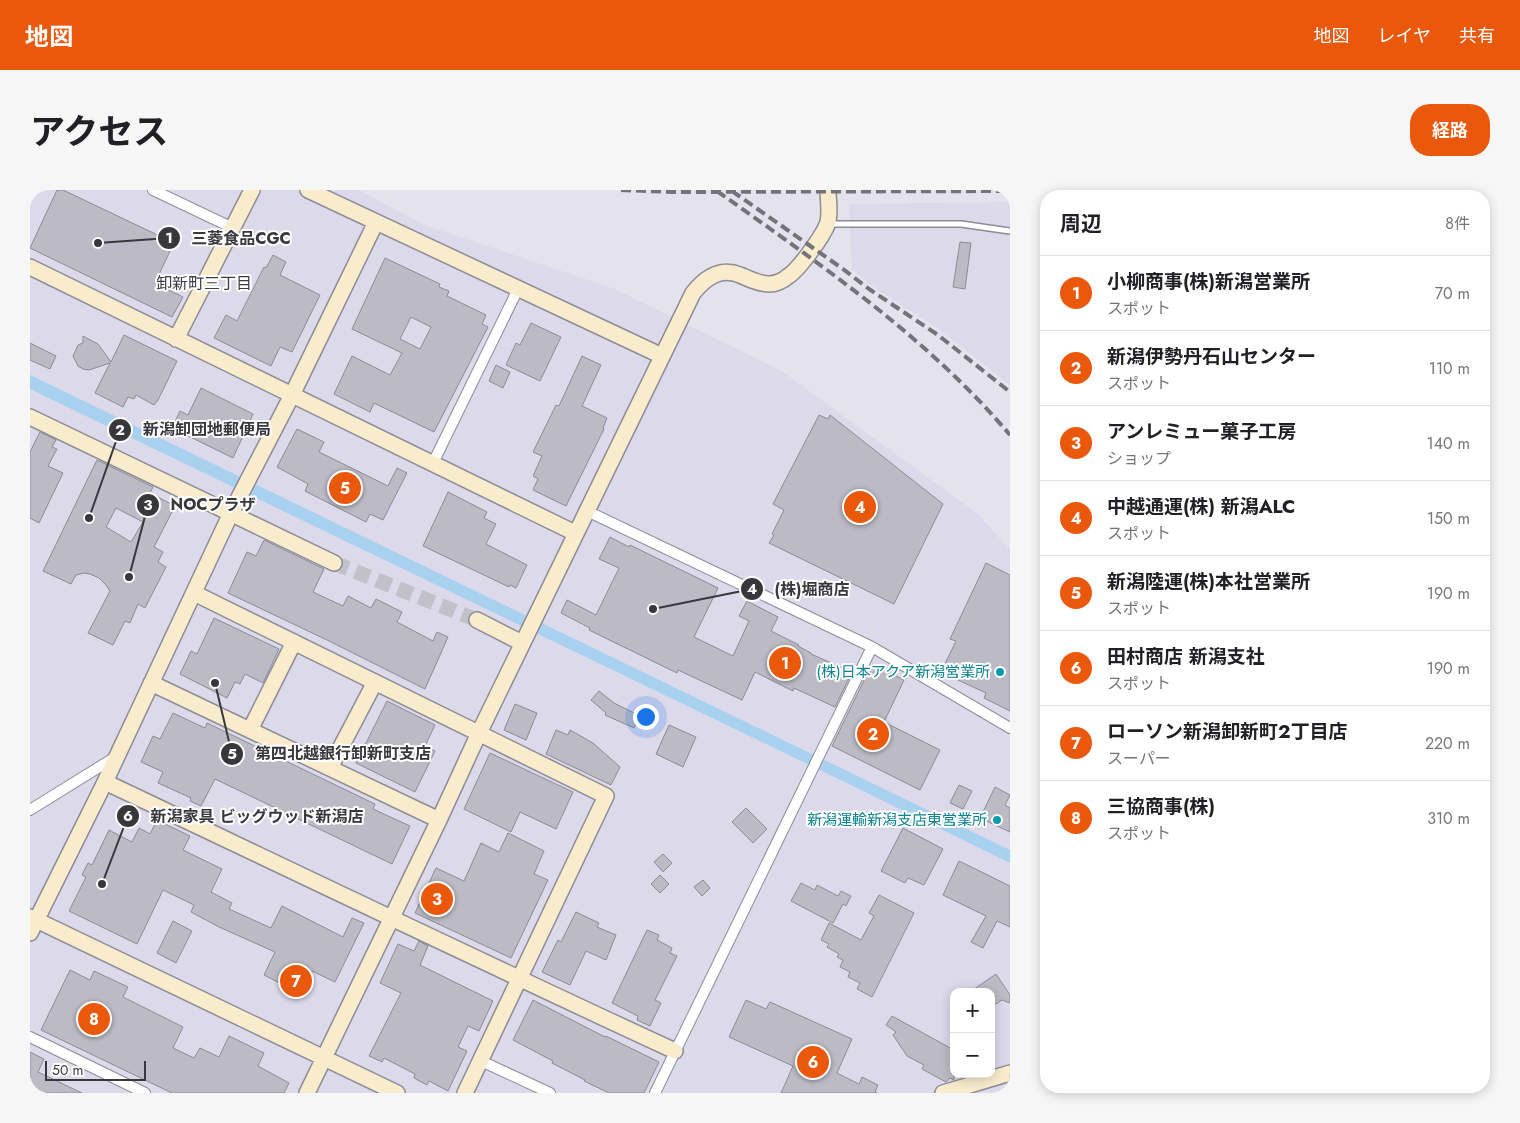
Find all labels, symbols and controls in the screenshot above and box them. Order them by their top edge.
text: 地図 [25,19,73,54]
text: 地図 [1314,23,1350,49]
text: レイヤ [1378,23,1431,49]
text: 共有 [1459,23,1495,49]
button: 経路 [1410,104,1490,156]
text: アクセス [30,107,168,157]
text: 周辺 [1060,209,1102,239]
text: 8件 [1445,212,1470,235]
callout: 三菱食品CGC [156,223,301,254]
text: 1 [165,227,173,249]
text: 三菱食品CGC [191,227,291,250]
text: 小柳商事(株)新潟営業所 [1107,268,1310,295]
district label: 卸新町三丁目 [156,272,252,295]
text: 1 [1072,282,1080,305]
text: 70 m [1435,282,1470,305]
text: スポット [1107,297,1171,320]
text: 新潟伊勢丹石山センター [1107,343,1316,370]
text: 2 [1071,357,1081,380]
text: 110 m [1429,357,1470,380]
text: スポット [1107,372,1171,395]
callout: 新潟卸団地郵便局 [108,414,281,445]
text: 新潟卸団地郵便局 [143,418,271,441]
text: アンレミュー菓子工房 [1107,418,1296,445]
text: 2 [115,419,125,441]
text: 3 [1071,432,1081,455]
text: 140 m [1427,432,1470,455]
text: ショップ [1107,447,1171,470]
pin: 5 [329,469,361,507]
pin: 4 [844,488,876,526]
callout: NOCプラザ [136,489,266,520]
text: NOCプラザ [170,493,256,516]
text: 中越通運(株) 新潟ALC [1107,493,1295,520]
text: 3 [143,494,153,516]
text: 4 [1070,507,1082,530]
text: 150 m [1427,507,1470,530]
text: スポット [1107,522,1171,545]
text: 新潟陸運(株)本社営業所 [1107,568,1310,595]
callout: (株)堀商店 [740,573,860,604]
text: 4 [747,578,757,600]
text: (株)堀商店 [775,578,849,601]
text: 5 [1071,582,1081,605]
text: 190 m [1427,582,1470,605]
text: スポット [1107,597,1171,620]
text: 田村商店 新潟支社 [1107,643,1265,670]
pin: 1 [769,644,801,682]
text: 6 [1071,657,1081,680]
text: 190 m [1427,657,1470,680]
place label: (株)日本アクア新潟営業所 [816,661,990,683]
marker: (株)日本アクア新潟営業所 [994,666,1006,678]
text: スポット [1107,672,1171,695]
your location [633,704,659,730]
pin: 2 [857,715,889,753]
text: ローソン新潟卸新町2丁目店 [1107,718,1347,745]
text: 7 [1071,732,1081,755]
text: 220 m [1425,732,1470,755]
callout: 第四北越銀行卸新町支店 [220,738,441,769]
text: 第四北越銀行卸新町支店 [255,742,431,765]
text: 5 [227,743,237,765]
text: スーパー [1107,747,1171,770]
text: 三協商事(株) [1107,793,1215,820]
callout: 新潟家具 ビッグウッド新潟店 [116,801,374,832]
text: 6 [123,805,133,827]
text: 新潟家具 ビッグウッド新潟店 [151,805,363,828]
text: 8 [1071,807,1081,830]
text: 310 m [1427,807,1470,830]
place label: 新潟運輸新潟支店東営業所 [807,809,987,831]
marker: 新潟運輸新潟支店東営業所 [991,814,1003,826]
text: スポット [1107,822,1171,845]
pin: 3 [421,880,453,918]
pin: 7 [280,962,312,1000]
map controls [950,988,995,1078]
button: + [950,988,995,1033]
pin: 8 [78,1000,110,1038]
button: − [950,1033,995,1078]
pin: 6 [797,1043,829,1081]
scale bar [45,1058,146,1081]
text: 50 m [52,1060,83,1080]

